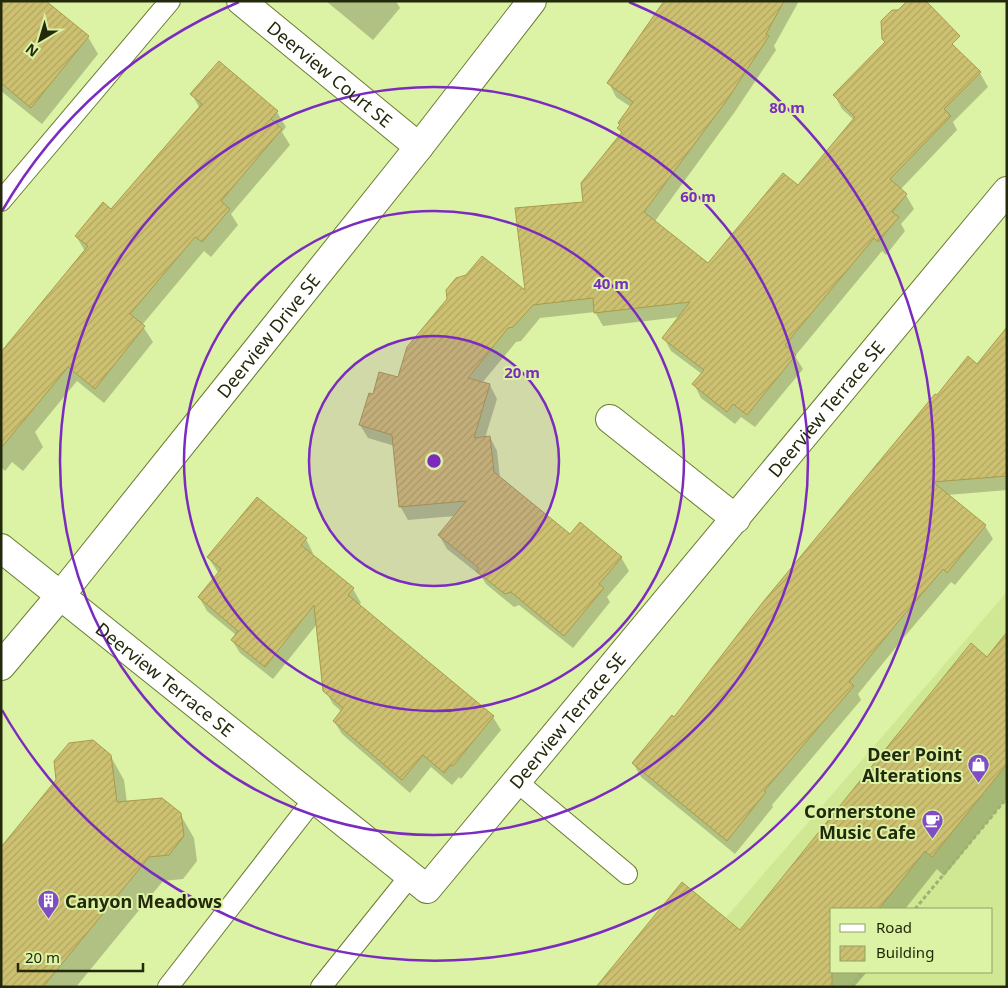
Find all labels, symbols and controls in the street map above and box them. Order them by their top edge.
north arrow [15,15,65,65]
street label: Deerview Court SE [262,15,398,132]
text: N [21,40,42,62]
text: 80 m [769,97,805,117]
text: 60 m [680,186,716,206]
street label: Deerview Drive SE [211,269,325,403]
text: 40 m [593,273,629,293]
street label: Deerview Terrace SE [762,336,890,482]
text: 20 m [504,362,540,382]
centre of rings [425,452,443,470]
street label: Deerview Terrace SE [91,617,239,742]
street label: Deerview Terrace SE [504,647,631,793]
place label: Deer Point Alterations [862,742,962,787]
shop icon: Deer Point Alterations [966,752,990,783]
place label: Cornerstone Music Cafe [804,799,916,844]
cafe icon: Cornerstone Music Cafe [920,809,944,840]
building icon: Canyon Meadows [37,889,61,920]
place label: Canyon Meadows [65,889,222,913]
legend [830,908,993,973]
text: Road [876,917,912,937]
scale bar [18,940,142,972]
text: Building [876,942,934,962]
text: 20 m [25,947,60,967]

